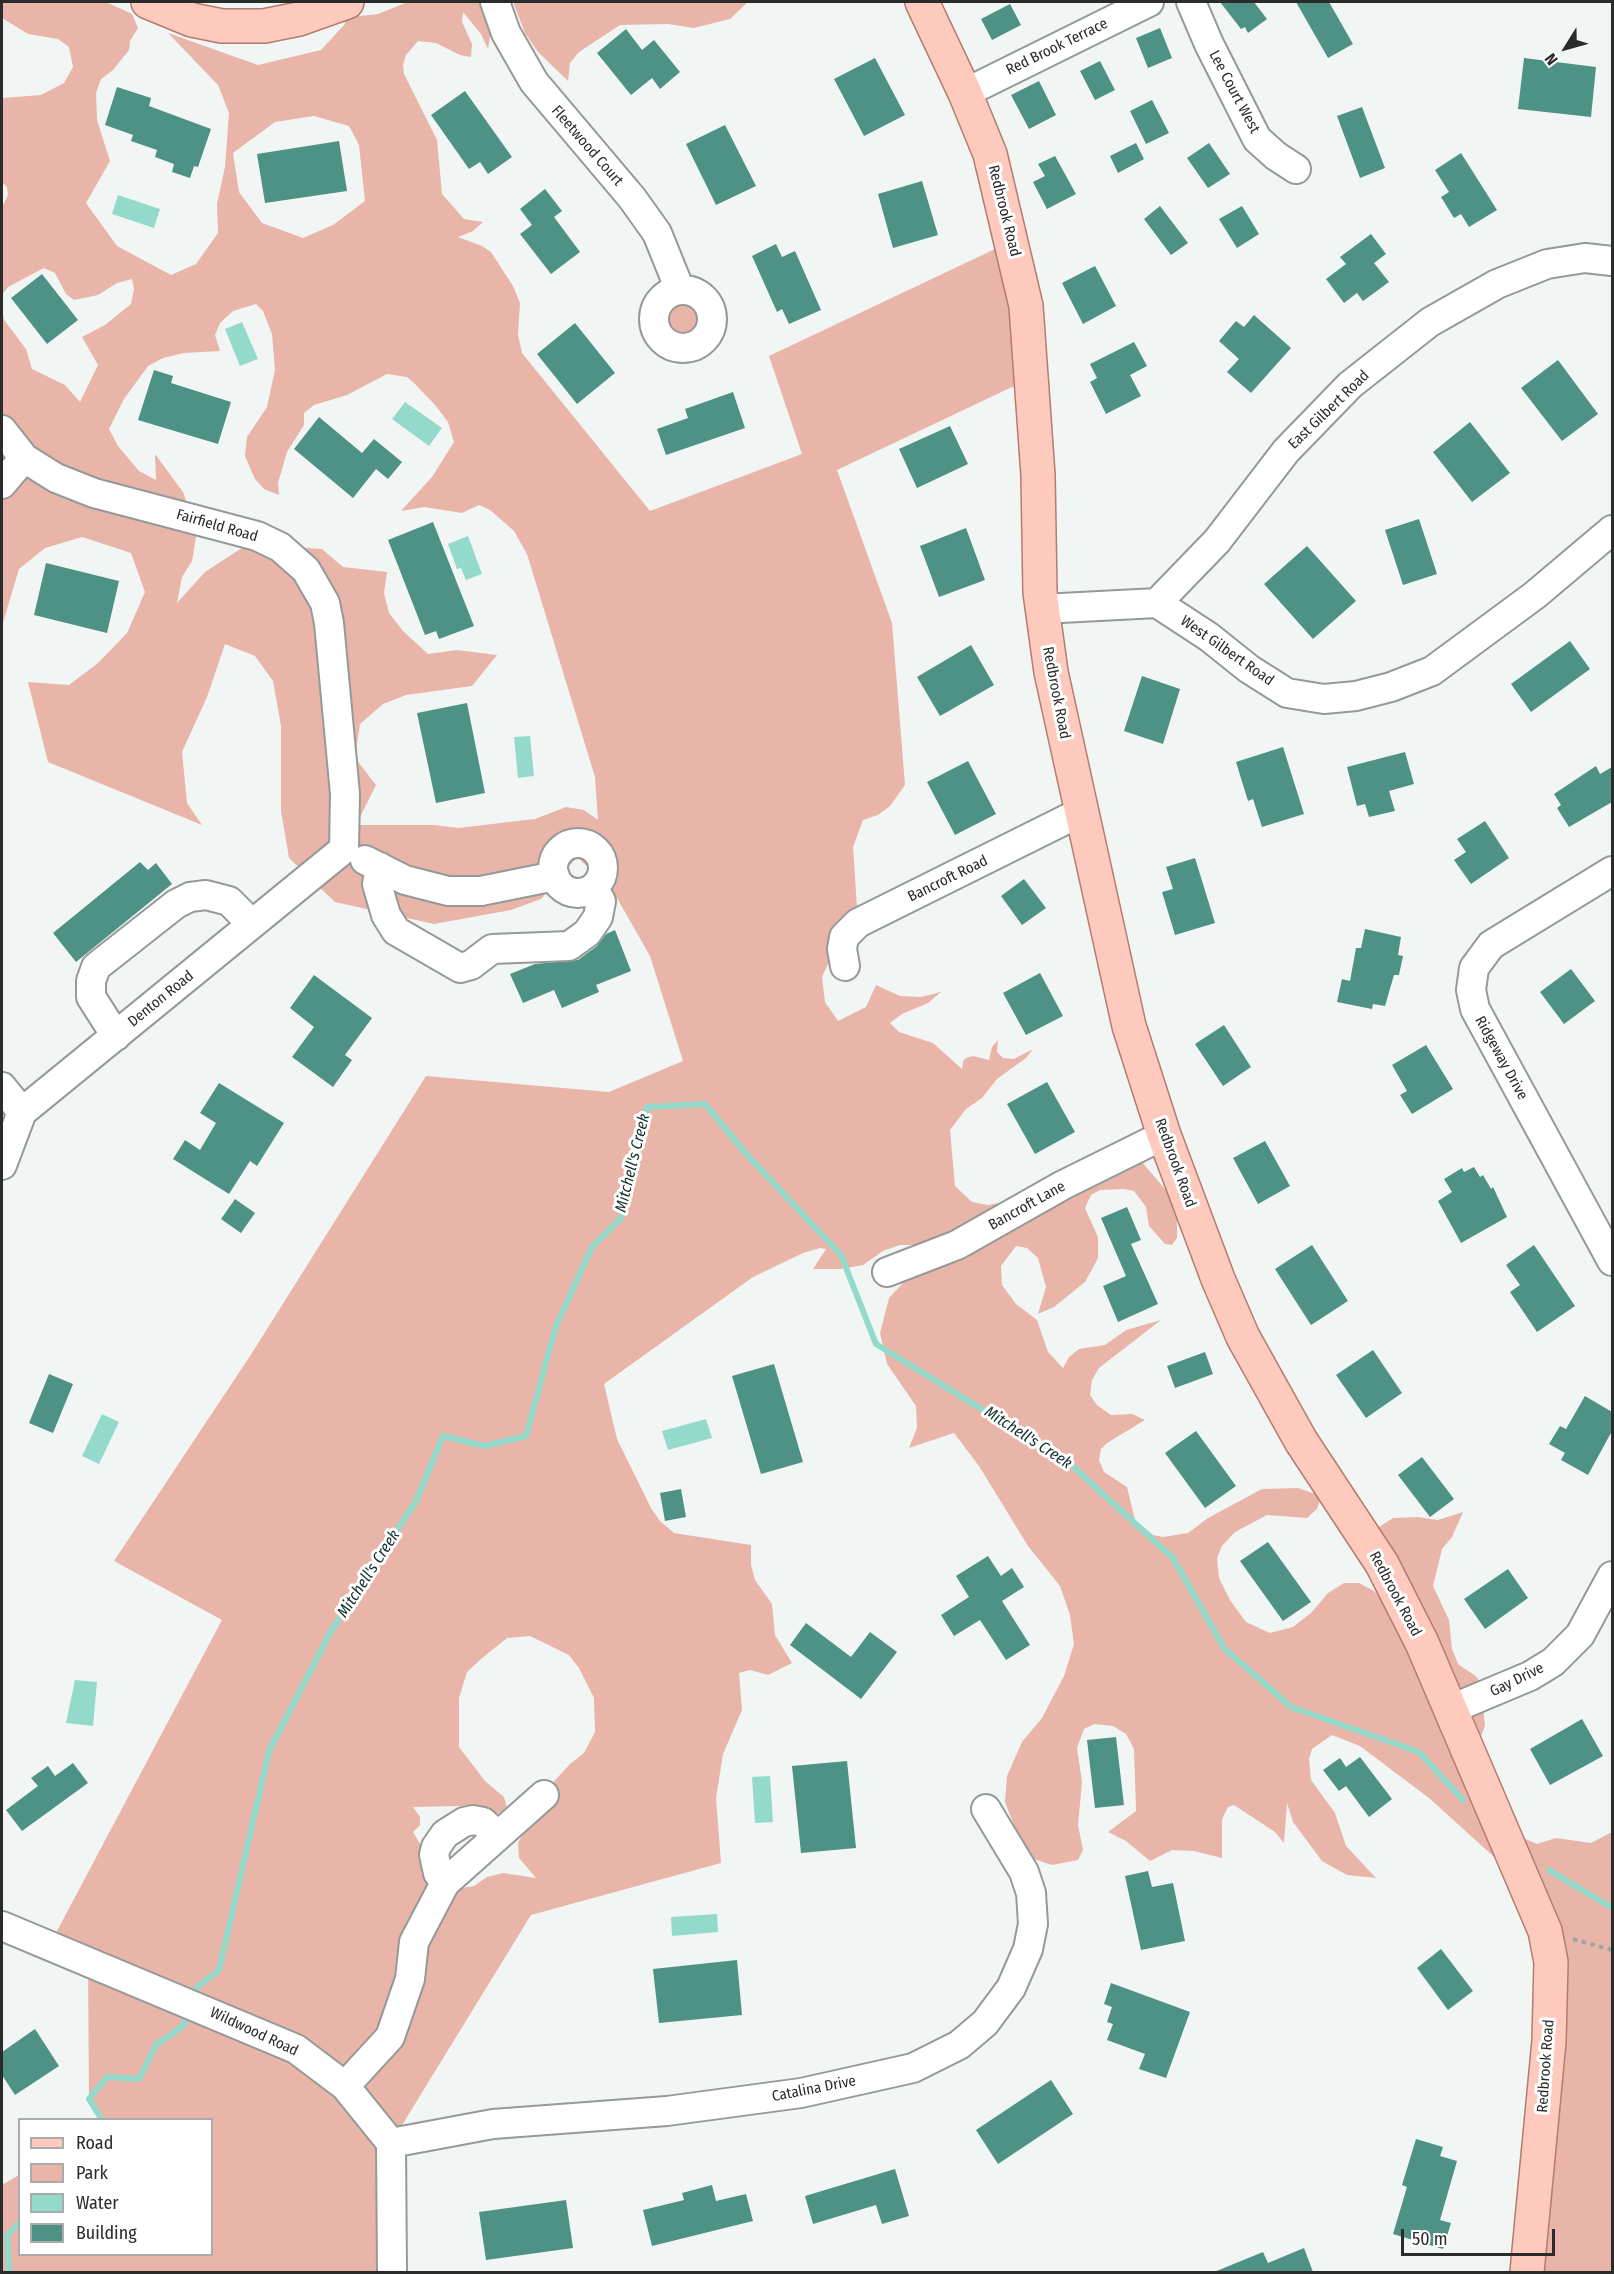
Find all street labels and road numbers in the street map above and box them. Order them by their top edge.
street label: Red Brook Terrace [1003,15,1111,79]
street label: Lee Court West [1205,48,1263,136]
street label: Fleetwood Court [547,102,627,190]
street label: Redbrook Road [984,163,1024,259]
street label: East Gilbert Road [1285,367,1373,453]
street label: Fairfield Road [174,506,260,546]
street label: West Gilbert Road [1177,612,1277,690]
street label: Redbrook Road [1038,645,1074,741]
street label: Bancroft Road [905,852,991,906]
street label: Denton Road [125,967,197,1031]
street label: Ridgeway Drive [1471,1013,1531,1103]
street label: Redbrook Road [1151,1116,1199,1210]
street label: Bancroft Lane [986,1178,1068,1234]
street label: Redbrook Road [1365,1548,1425,1640]
street label: Gay Drive [1487,1659,1547,1701]
street label: Wildwood Road [207,2004,301,2060]
street label: Redbrook Road [1534,2019,1558,2113]
street label: Catalina Drive [771,2072,857,2106]

